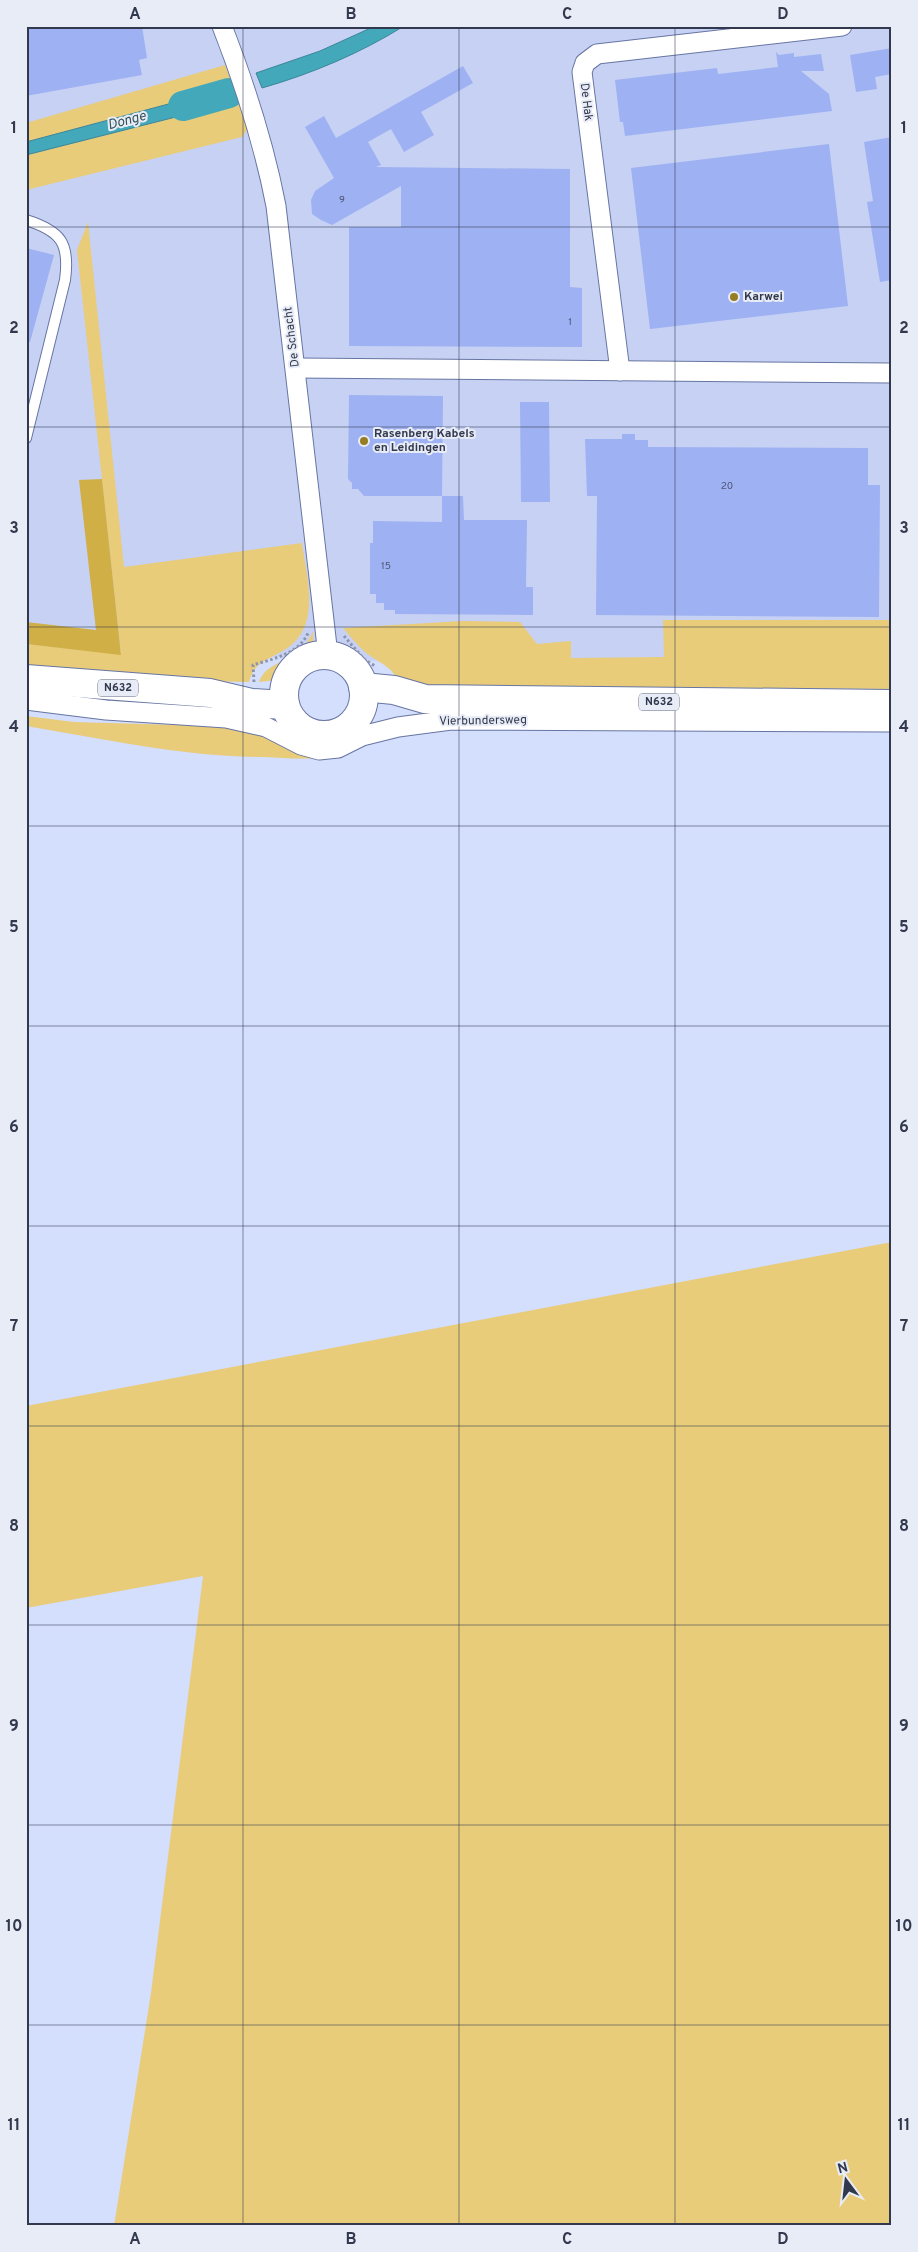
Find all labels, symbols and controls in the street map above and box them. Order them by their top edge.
text: A [129,5,141,25]
text: B [345,5,357,25]
text: C [562,5,572,25]
text: D [777,5,789,25]
street label: De Hak [576,82,596,122]
water label: Donge [106,108,149,134]
text: 1 [11,119,17,139]
text: 1 [901,119,907,139]
house number: 9 [339,194,345,207]
place label: Karwei [744,289,783,305]
marker: Karwei [728,291,740,303]
street label: De Schacht [280,306,304,368]
house number: 1 [568,316,572,329]
text: 2 [9,319,19,339]
text: 2 [899,319,909,339]
place label: Rasenberg Kabels en Leidingen [374,426,475,456]
marker: Rasenberg Kabels en Leidingen [358,435,370,447]
house number: 20 [721,480,733,493]
text: 3 [9,519,19,539]
text: 3 [899,519,909,539]
house number: 15 [381,560,391,573]
road number: N632 [98,680,138,696]
road number: N632 [639,694,679,710]
street label: Vierbundersweg [439,712,527,730]
text: 4 [9,718,19,738]
text: 4 [899,718,909,738]
text: 5 [9,918,19,938]
text: 5 [899,918,909,938]
text: 6 [9,1118,19,1138]
text: 6 [899,1118,909,1138]
text: 7 [10,1317,18,1337]
text: 7 [900,1317,908,1337]
text: 8 [9,1517,19,1537]
text: 8 [899,1517,909,1537]
text: 9 [9,1717,19,1737]
text: 9 [899,1717,909,1737]
text: 10 [6,1917,22,1937]
text: 10 [896,1917,912,1937]
text: 11 [8,2116,20,2136]
text: 11 [898,2116,910,2136]
north arrow [820,2154,870,2204]
text: N [836,2159,850,2178]
text: A [129,2230,141,2250]
text: B [345,2230,357,2250]
text: C [562,2230,572,2250]
text: D [777,2230,789,2250]

